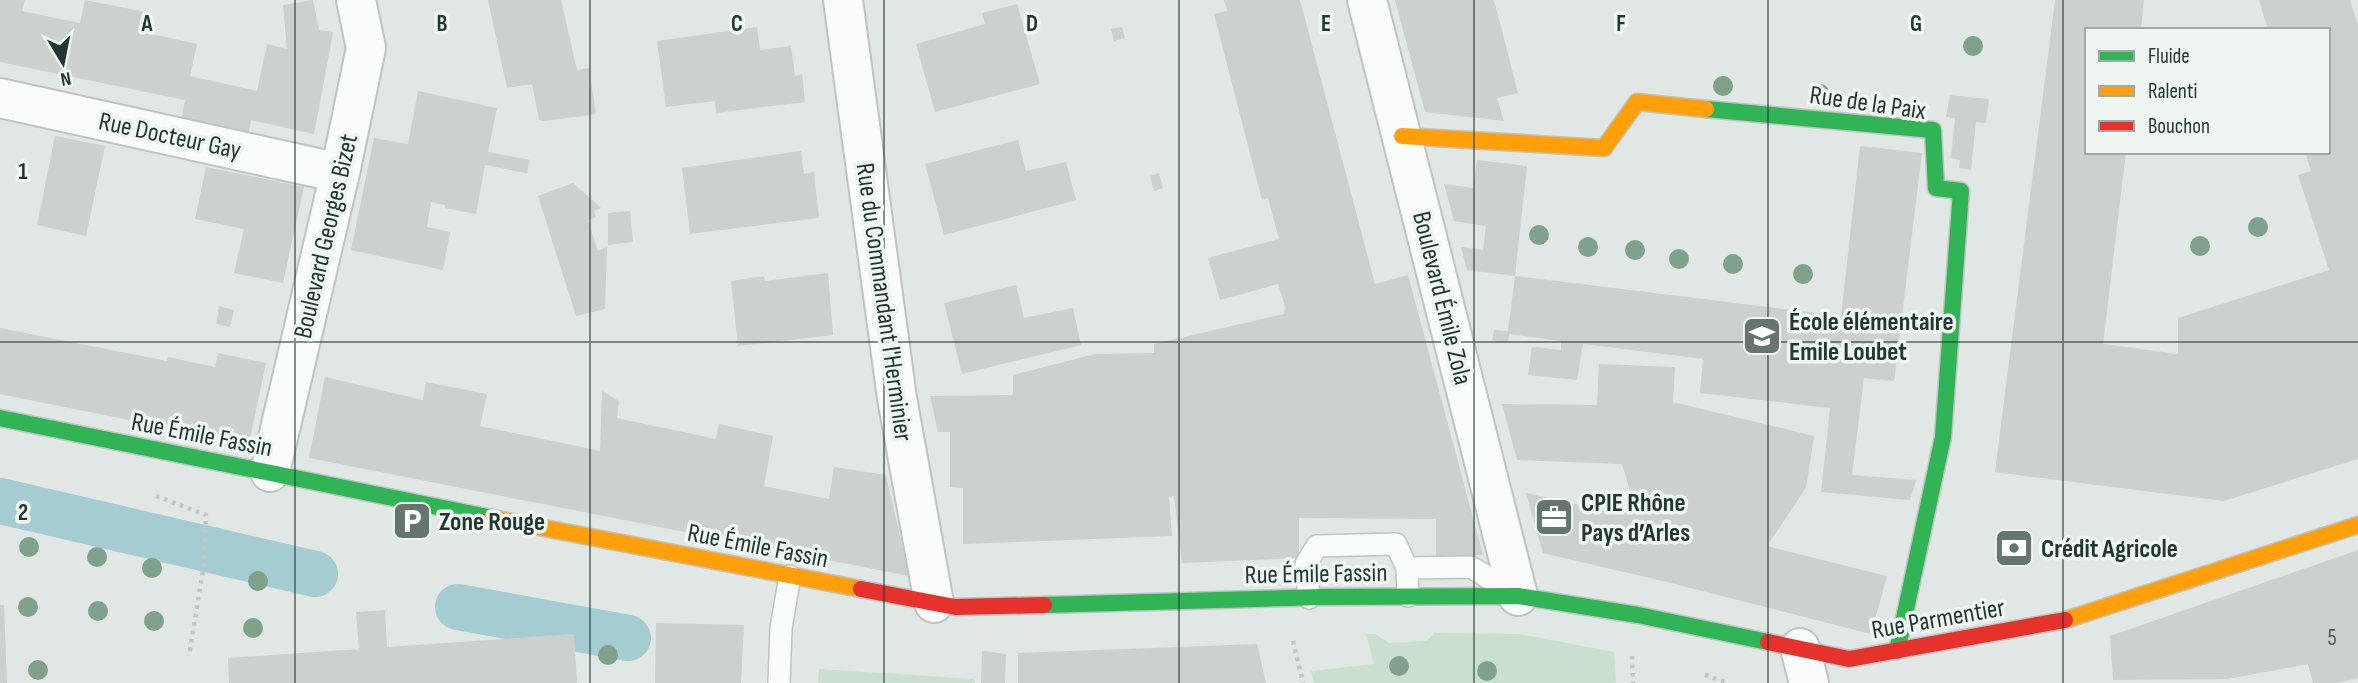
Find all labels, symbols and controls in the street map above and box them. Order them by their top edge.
text: A [141,10,154,38]
text: B [437,10,448,38]
text: C [731,10,743,38]
text: D [1026,10,1038,38]
text: E [1321,10,1331,38]
text: F [1616,10,1626,38]
text: G [1910,10,1922,38]
north arrow [28,28,98,98]
legend [2085,28,2330,154]
text: Fluide [2148,44,2190,69]
text: N [59,66,73,90]
text: Ralenti [2148,79,2197,104]
street label: Rue de la Paix [1808,80,1928,127]
street label: Rue Docteur Gay [96,106,244,167]
text: Bouchon [2148,114,2210,139]
street label: Boulevard Georges Bizet [288,131,365,342]
text: 1 [18,158,28,186]
street label: Rue du Commandant l'Herminier [849,161,918,444]
street label: Boulevard Émile Zola [1405,208,1478,388]
place label: École élémentaire Emile Loubet [1789,307,1954,368]
school or university icon: École élémentaire Emile Loubet [1741,315,1783,357]
street label: Rue Émile Fassin [129,407,275,464]
place label: CPIE Rhône Pays d’Arles [1581,488,1690,549]
office icon: CPIE Rhône Pays d’Arles [1533,496,1575,538]
text: 2 [18,499,28,527]
parking icon: Zone Rouge [391,500,433,542]
place label: Zone Rouge [439,507,545,538]
street label: Rue Émile Fassin [685,518,831,575]
bank icon: Crédit Agricole [1993,527,2035,569]
place label: Crédit Agricole [2041,534,2178,565]
street label: Rue Émile Fassin [1244,558,1388,591]
street label: Rue Parmentier [1869,592,2008,646]
house number: 5 [2327,624,2337,652]

